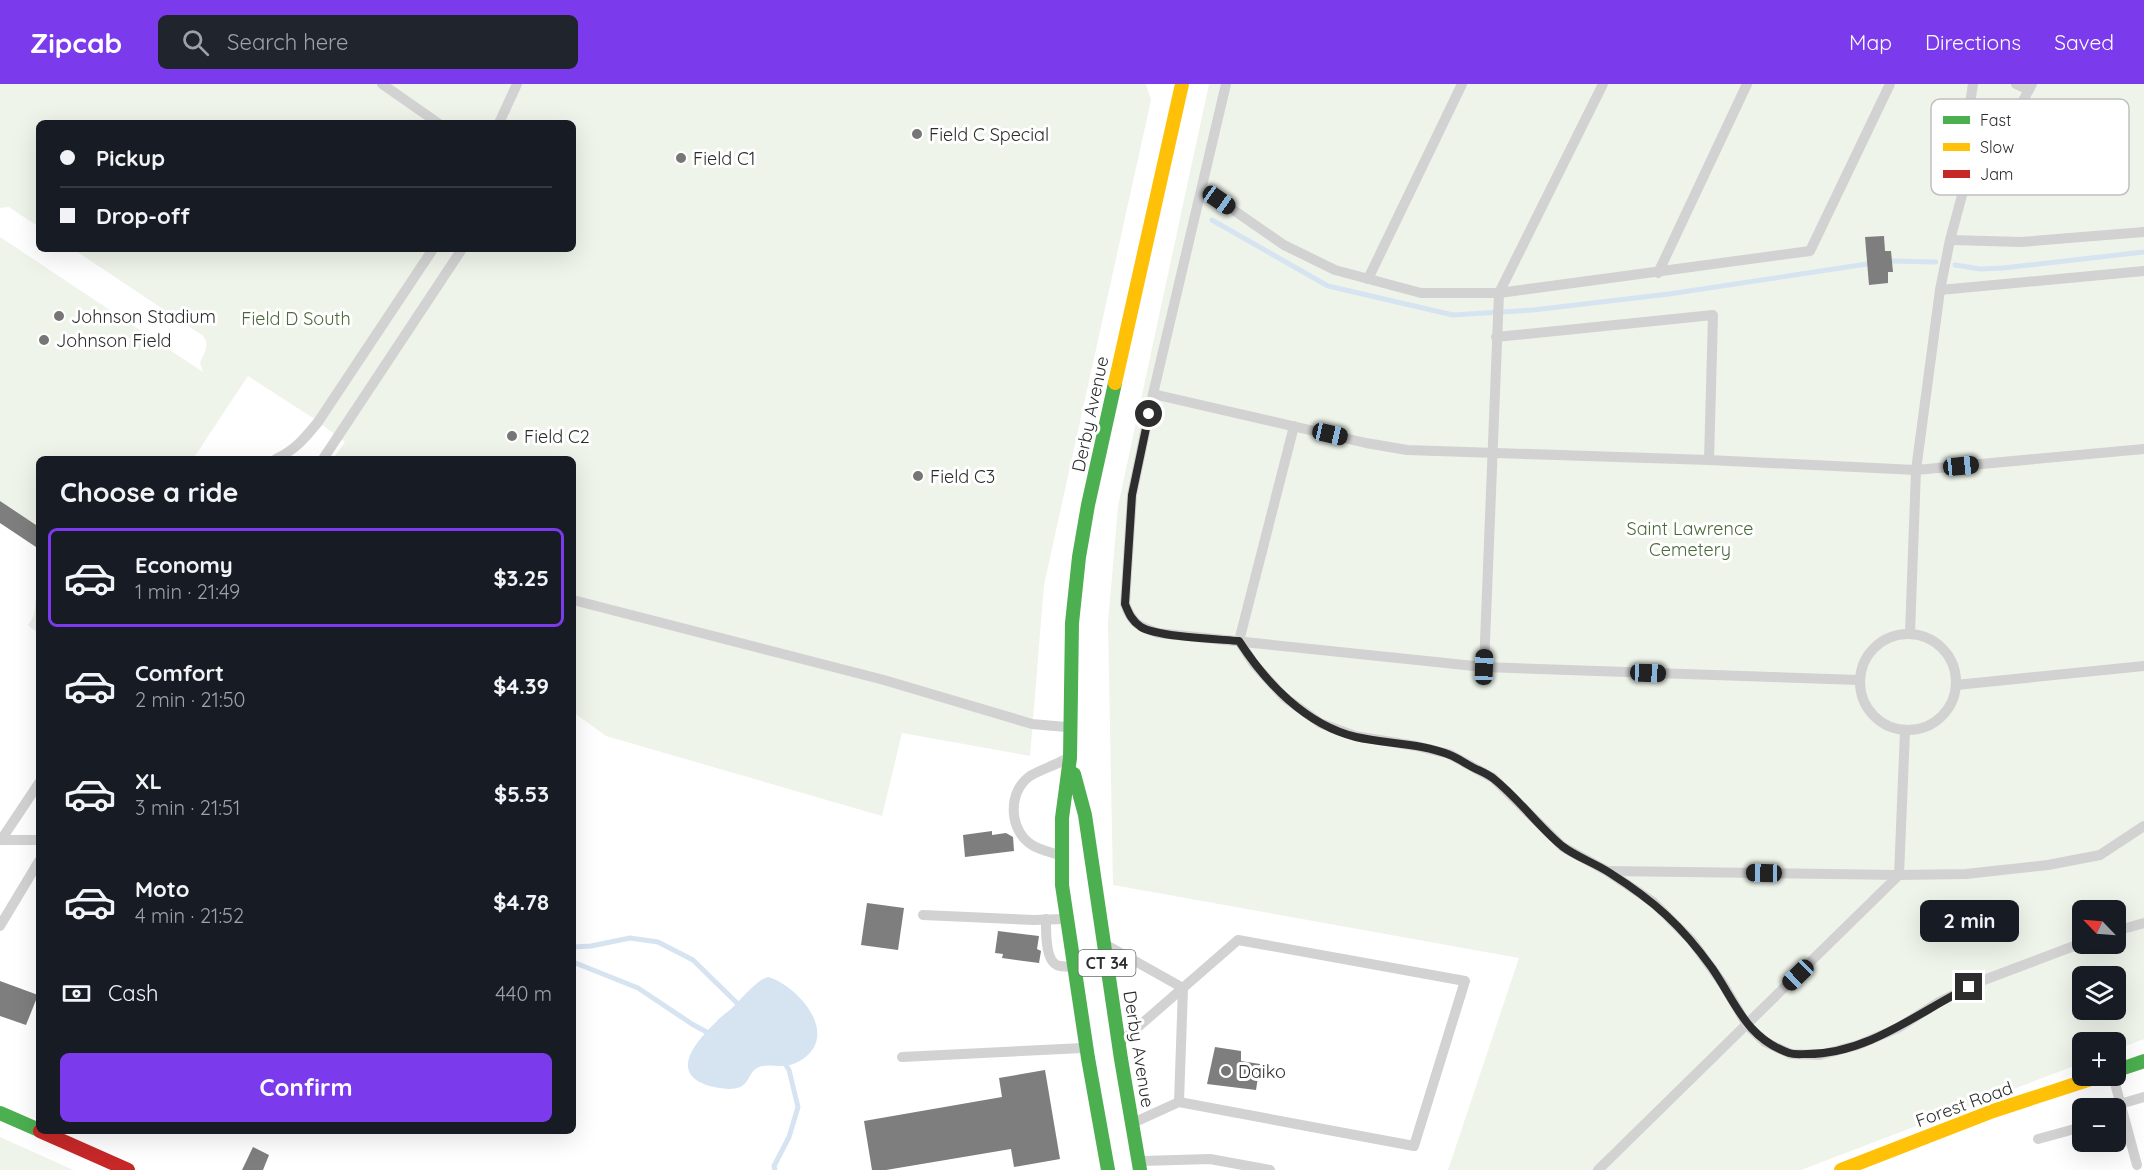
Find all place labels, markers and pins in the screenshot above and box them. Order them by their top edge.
place label: Field C Special [929,123,1049,146]
marker: Field C Special [910,127,924,141]
place label: Field C1 [693,147,755,170]
marker: Field C1 [674,151,688,165]
place label: Johnson Stadium [71,305,216,328]
marker: Johnson Stadium [52,309,66,323]
place label: Johnson Field [56,329,172,352]
marker: Johnson Field [37,333,51,347]
place label: Field C2 [524,425,590,448]
marker: Field C2 [505,429,519,443]
place label: Field C3 [930,465,995,488]
marker: Field C3 [911,469,925,483]
place label: Daiko [1238,1060,1286,1083]
marker: Daiko [1219,1064,1233,1078]

